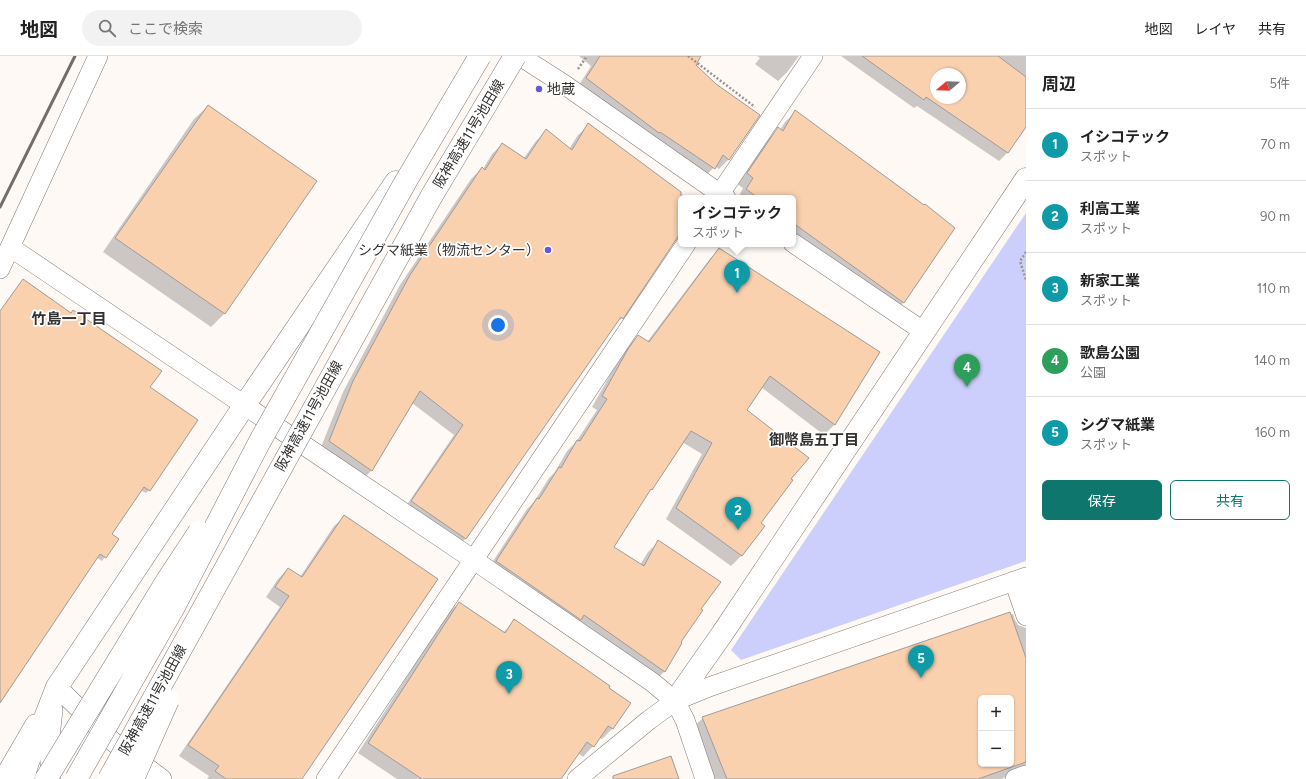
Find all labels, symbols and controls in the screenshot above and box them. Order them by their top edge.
search box [82,10,362,46]
icon: search [96,17,118,39]
text: 地図 [20,18,58,41]
text: ここで検索 [128,20,203,38]
text: 地図 [1144,21,1172,38]
text: レイヤ [1194,21,1236,38]
text: 共有 [1258,21,1286,38]
north arrow [930,68,966,104]
text: 周辺 [1042,74,1076,94]
text: 5件 [1270,76,1290,91]
street label: 阪神高速11号池田線 [430,77,508,191]
place label: 地蔵 [547,81,575,98]
marker: 地蔵 [534,84,544,94]
text: イシコテック [1080,128,1170,146]
text: 1 [1052,137,1058,152]
text: 70 m [1260,137,1290,152]
text: スポット [1080,149,1132,164]
popup [678,195,796,247]
text: 利高工業 [1080,200,1140,218]
text: イシコテック [692,204,782,222]
text: 2 [1051,209,1059,224]
text: 90 m [1260,209,1290,224]
text: スポット [1080,221,1132,236]
text: スポット [692,225,744,240]
place label: シグマ紙業（物流センター） [358,242,540,259]
marker: シグマ紙業（物流センター） [543,245,553,255]
pin: 1 [724,260,750,293]
text: 新家工業 [1080,272,1140,290]
text: 3 [1051,281,1059,296]
text: 110 m [1257,281,1290,296]
text: スポット [1080,293,1132,308]
district label: 竹島一丁目 [31,310,107,328]
your location [488,315,508,335]
text: 歌島公園 [1080,344,1140,362]
text: 4 [1051,353,1059,368]
text: 140 m [1254,353,1290,368]
pin: 4 [954,354,980,387]
street label: 阪神高速11号池田線 [272,358,346,474]
text: 公園 [1080,365,1106,380]
text: シグマ紙業 [1080,416,1155,434]
text: 5 [1051,425,1059,440]
text: 160 m [1255,425,1290,440]
district label: 御幣島五丁目 [769,431,859,449]
text: スポット [1080,437,1132,452]
button: 保存 [1042,480,1162,520]
button: 共有 [1170,480,1290,520]
pin: 2 [725,497,751,530]
street label: 阪神高速11号池田線 [116,642,190,758]
pin: 5 [908,645,934,678]
pin: 3 [496,661,522,694]
map controls [978,695,1014,767]
button: + [978,695,1014,731]
button: − [978,731,1014,767]

